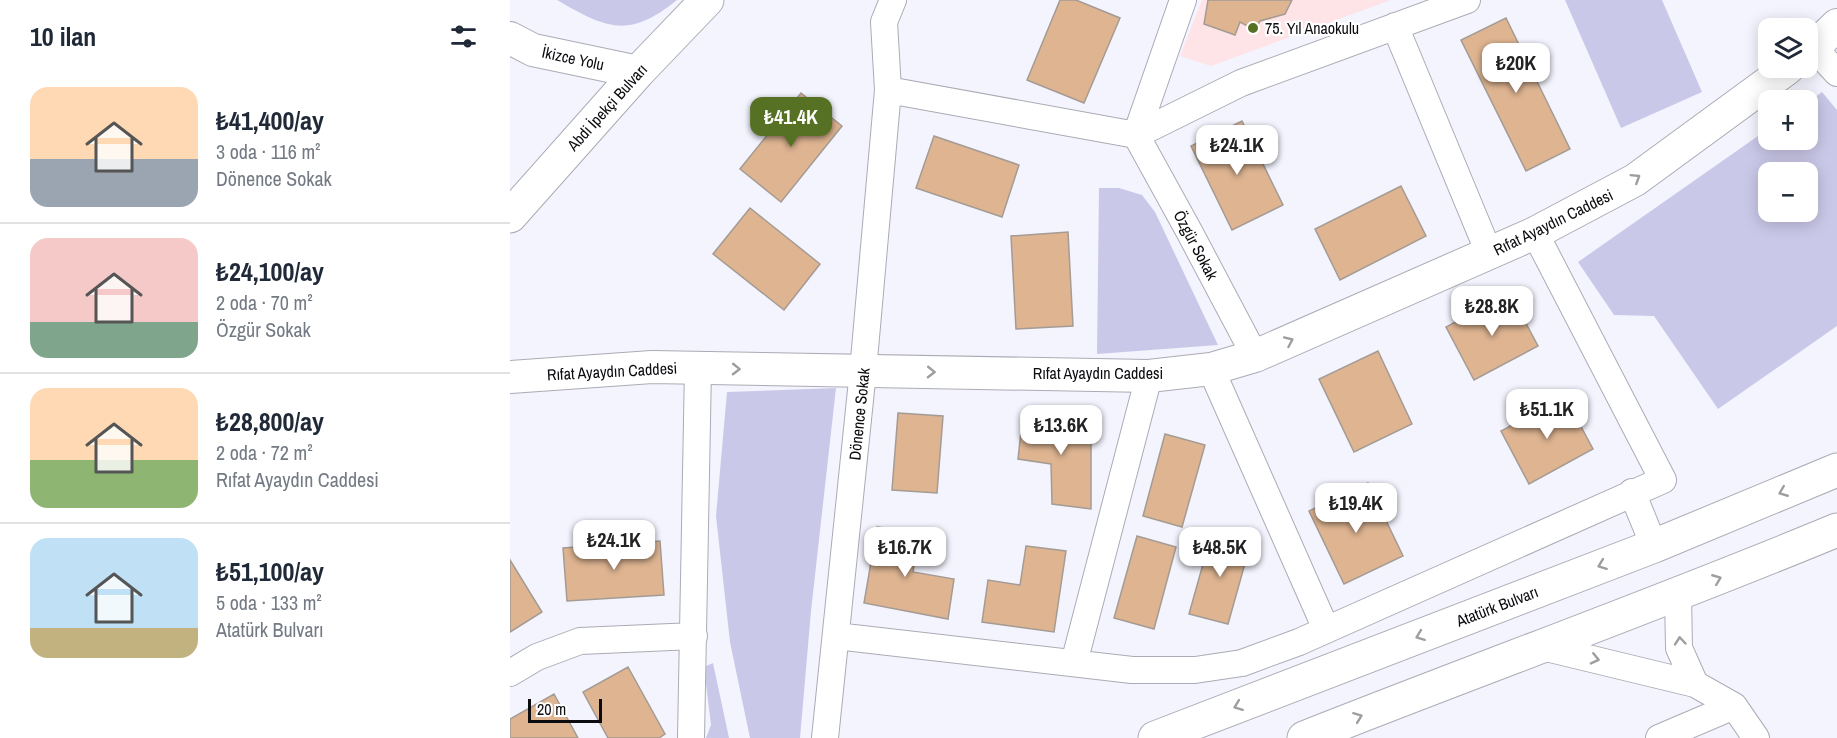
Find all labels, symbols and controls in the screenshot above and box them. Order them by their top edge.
place label: 75. Yıl Anaokulu [1265,17,1359,39]
map controls [1758,18,1818,222]
button: layers [1758,18,1818,78]
text: 10 ilan [30,19,96,54]
icon: filters [447,20,480,53]
marker: 75. Yıl Anaokulu [1246,21,1260,35]
street label: İkizce Yolu [540,41,606,75]
pin: ₺20K [1480,43,1552,94]
text: ₺20K [1496,49,1536,76]
street label: Abdi İpekçi Bulvarı [561,59,652,156]
button: + [1758,90,1818,150]
pin: ₺41.4K [742,97,840,148]
text: ₺41,400/ay [216,103,324,138]
text: ₺41.4K [764,103,818,130]
icon: home [78,111,150,183]
pin: ₺24.1K [1188,125,1286,176]
text: ₺24.1K [1210,131,1264,158]
text: 3 oda · 116 m² [216,138,321,165]
button: − [1758,162,1818,222]
text: Dönence Sokak [216,165,332,192]
one-way arrow [1630,174,1640,186]
street label: Rıfat Ayaydın Caddesi [1490,184,1616,260]
street label: Özgür Sokak [1168,206,1224,284]
text: ₺24,100/ay [216,254,324,289]
icon: home [78,262,150,334]
pin: ₺28.8K [1443,286,1541,337]
text: 2 oda · 70 m² [216,289,313,316]
text: ₺28.8K [1465,292,1519,319]
text: Özgür Sokak [216,316,311,343]
one-way arrow [1282,336,1293,348]
street label: Rıfat Ayaydın Caddesi [546,357,678,385]
street label: Rıfat Ayaydın Caddesi [1033,362,1163,384]
one-way arrow [732,363,741,375]
street label: Dönence Sokak [843,366,875,461]
one-way arrow [927,366,936,379]
pin: ₺51.1K [1498,389,1596,440]
text: ₺51.1K [1520,395,1574,422]
text: ₺28,800/ay [216,404,324,439]
pin: ₺13.6K [1012,405,1110,456]
text: ₺13.6K [1034,411,1088,438]
icon: home [78,412,150,484]
text: 2 oda · 72 m² [216,439,313,466]
text: Rıfat Ayaydın Caddesi [216,466,379,493]
pin: ₺19.4K [1307,483,1405,534]
one-way arrow [1778,485,1789,497]
text: ₺19.4K [1329,489,1383,516]
pin: ₺24.1K [565,520,663,571]
text: ₺24.1K [587,526,641,553]
pin: ₺16.7K [856,527,954,578]
pin: ₺48.5K [1171,527,1269,578]
text: ₺16.7K [878,533,932,560]
text: ₺48.5K [1193,533,1247,560]
text: ₺51,100/ay [216,554,324,589]
one-way arrow [1597,558,1608,571]
icon: home [78,562,150,634]
one-way arrow [1710,574,1721,586]
street label: Atatürk Bulvarı [1452,580,1541,632]
text: 5 oda · 133 m² [216,589,322,616]
text: Atatürk Bulvarı [216,616,324,643]
one-way arrow [1416,628,1426,641]
one-way arrow [1674,636,1687,646]
one-way arrow [1590,652,1600,665]
scale bar [528,696,602,724]
text: 20 m [537,698,566,720]
one-way arrow [1234,699,1245,711]
one-way arrow [1352,712,1363,724]

